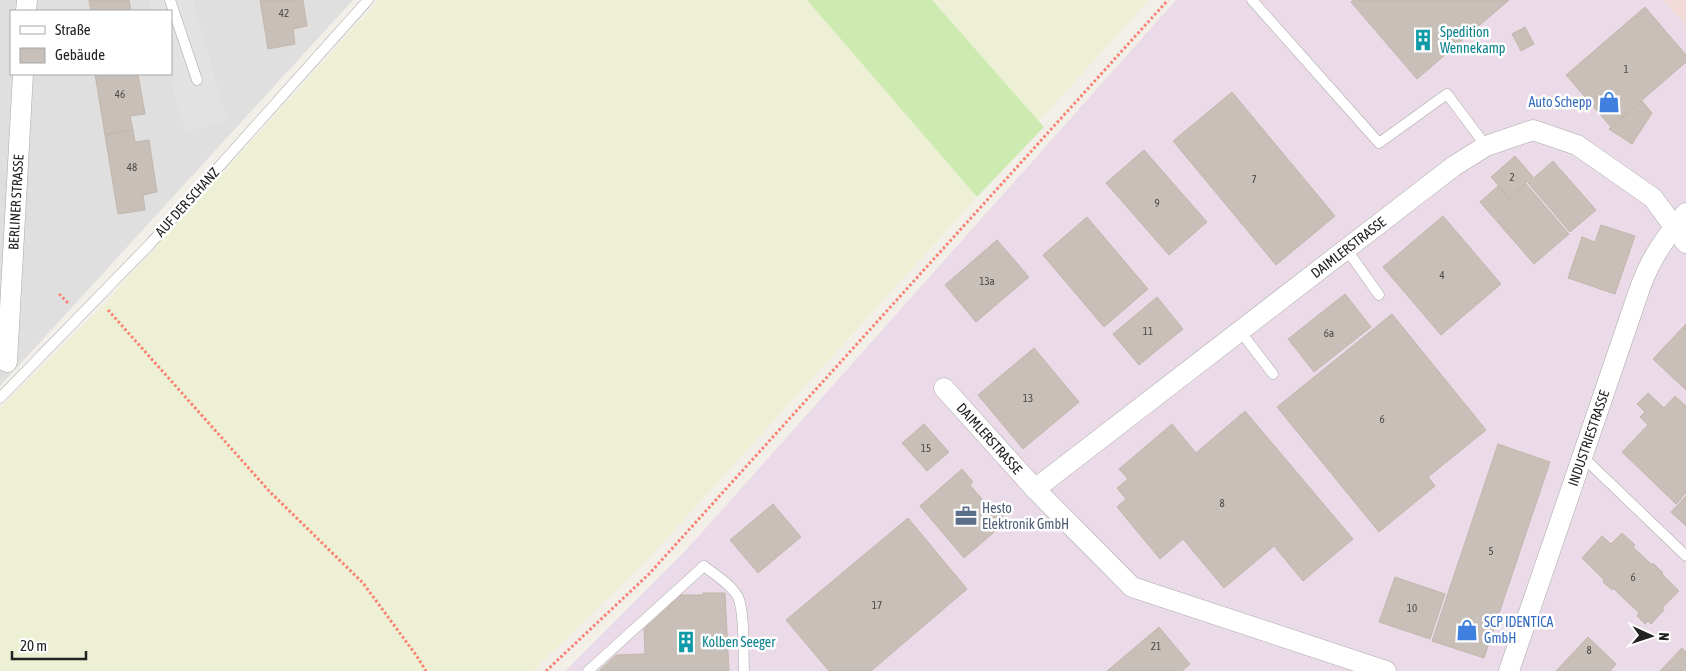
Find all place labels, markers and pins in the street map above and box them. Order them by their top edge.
place label: Spedition Wennekamp [1440,24,1506,56]
building icon: Spedition Wennekamp [1410,27,1436,53]
shop icon: Auto Schepp [1596,89,1622,115]
place label: Auto Schepp [1529,94,1592,110]
place label: Hesto Elektronik GmbH [982,500,1069,532]
office icon: Hesto Elektronik GmbH [953,503,979,529]
place label: SCP IDENTICA GmbH [1484,614,1554,646]
shop icon: SCP IDENTICA GmbH [1454,617,1480,643]
building icon: Kolben Seeger [673,629,699,655]
place label: Kolben Seeger [702,634,776,650]

